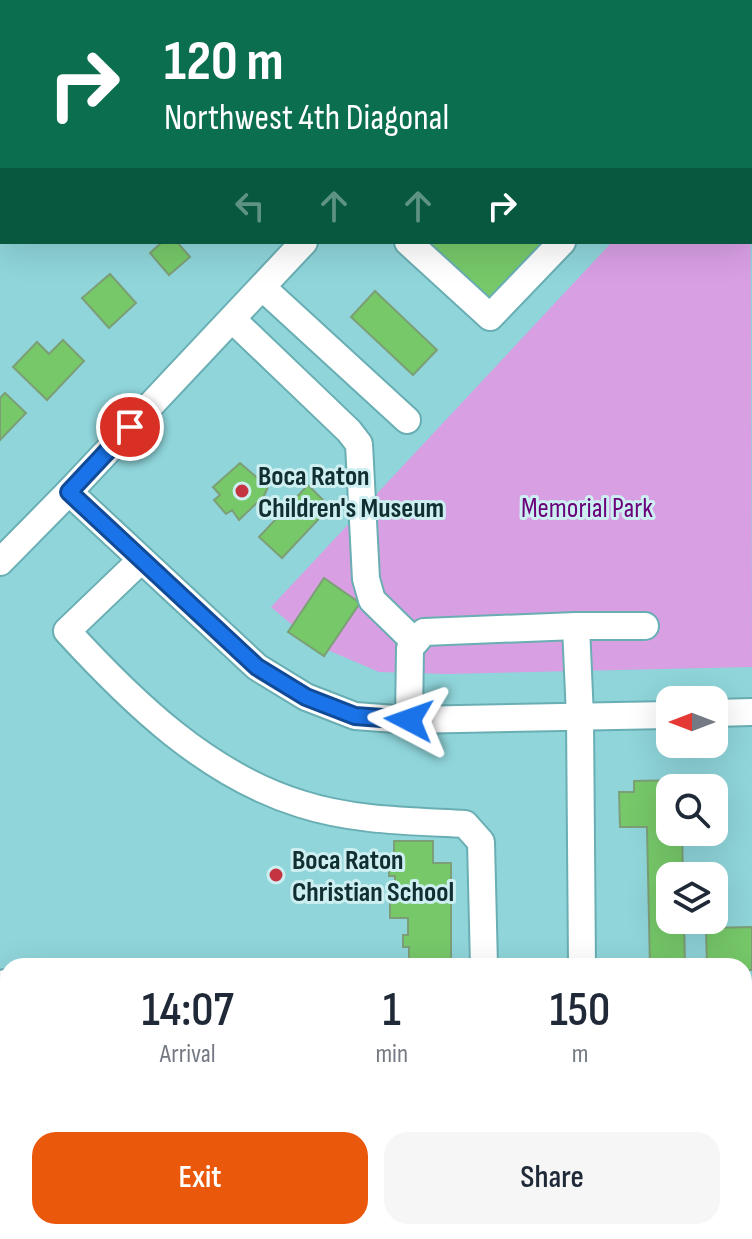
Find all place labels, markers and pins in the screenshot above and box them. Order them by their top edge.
pin [96,393,164,461]
place label: Boca Raton Children's Museum [258,460,444,525]
marker: Boca Raton Children's Museum [233,482,251,500]
place label: Boca Raton Christian School [292,844,454,909]
marker: Boca Raton Christian School [267,866,285,884]

